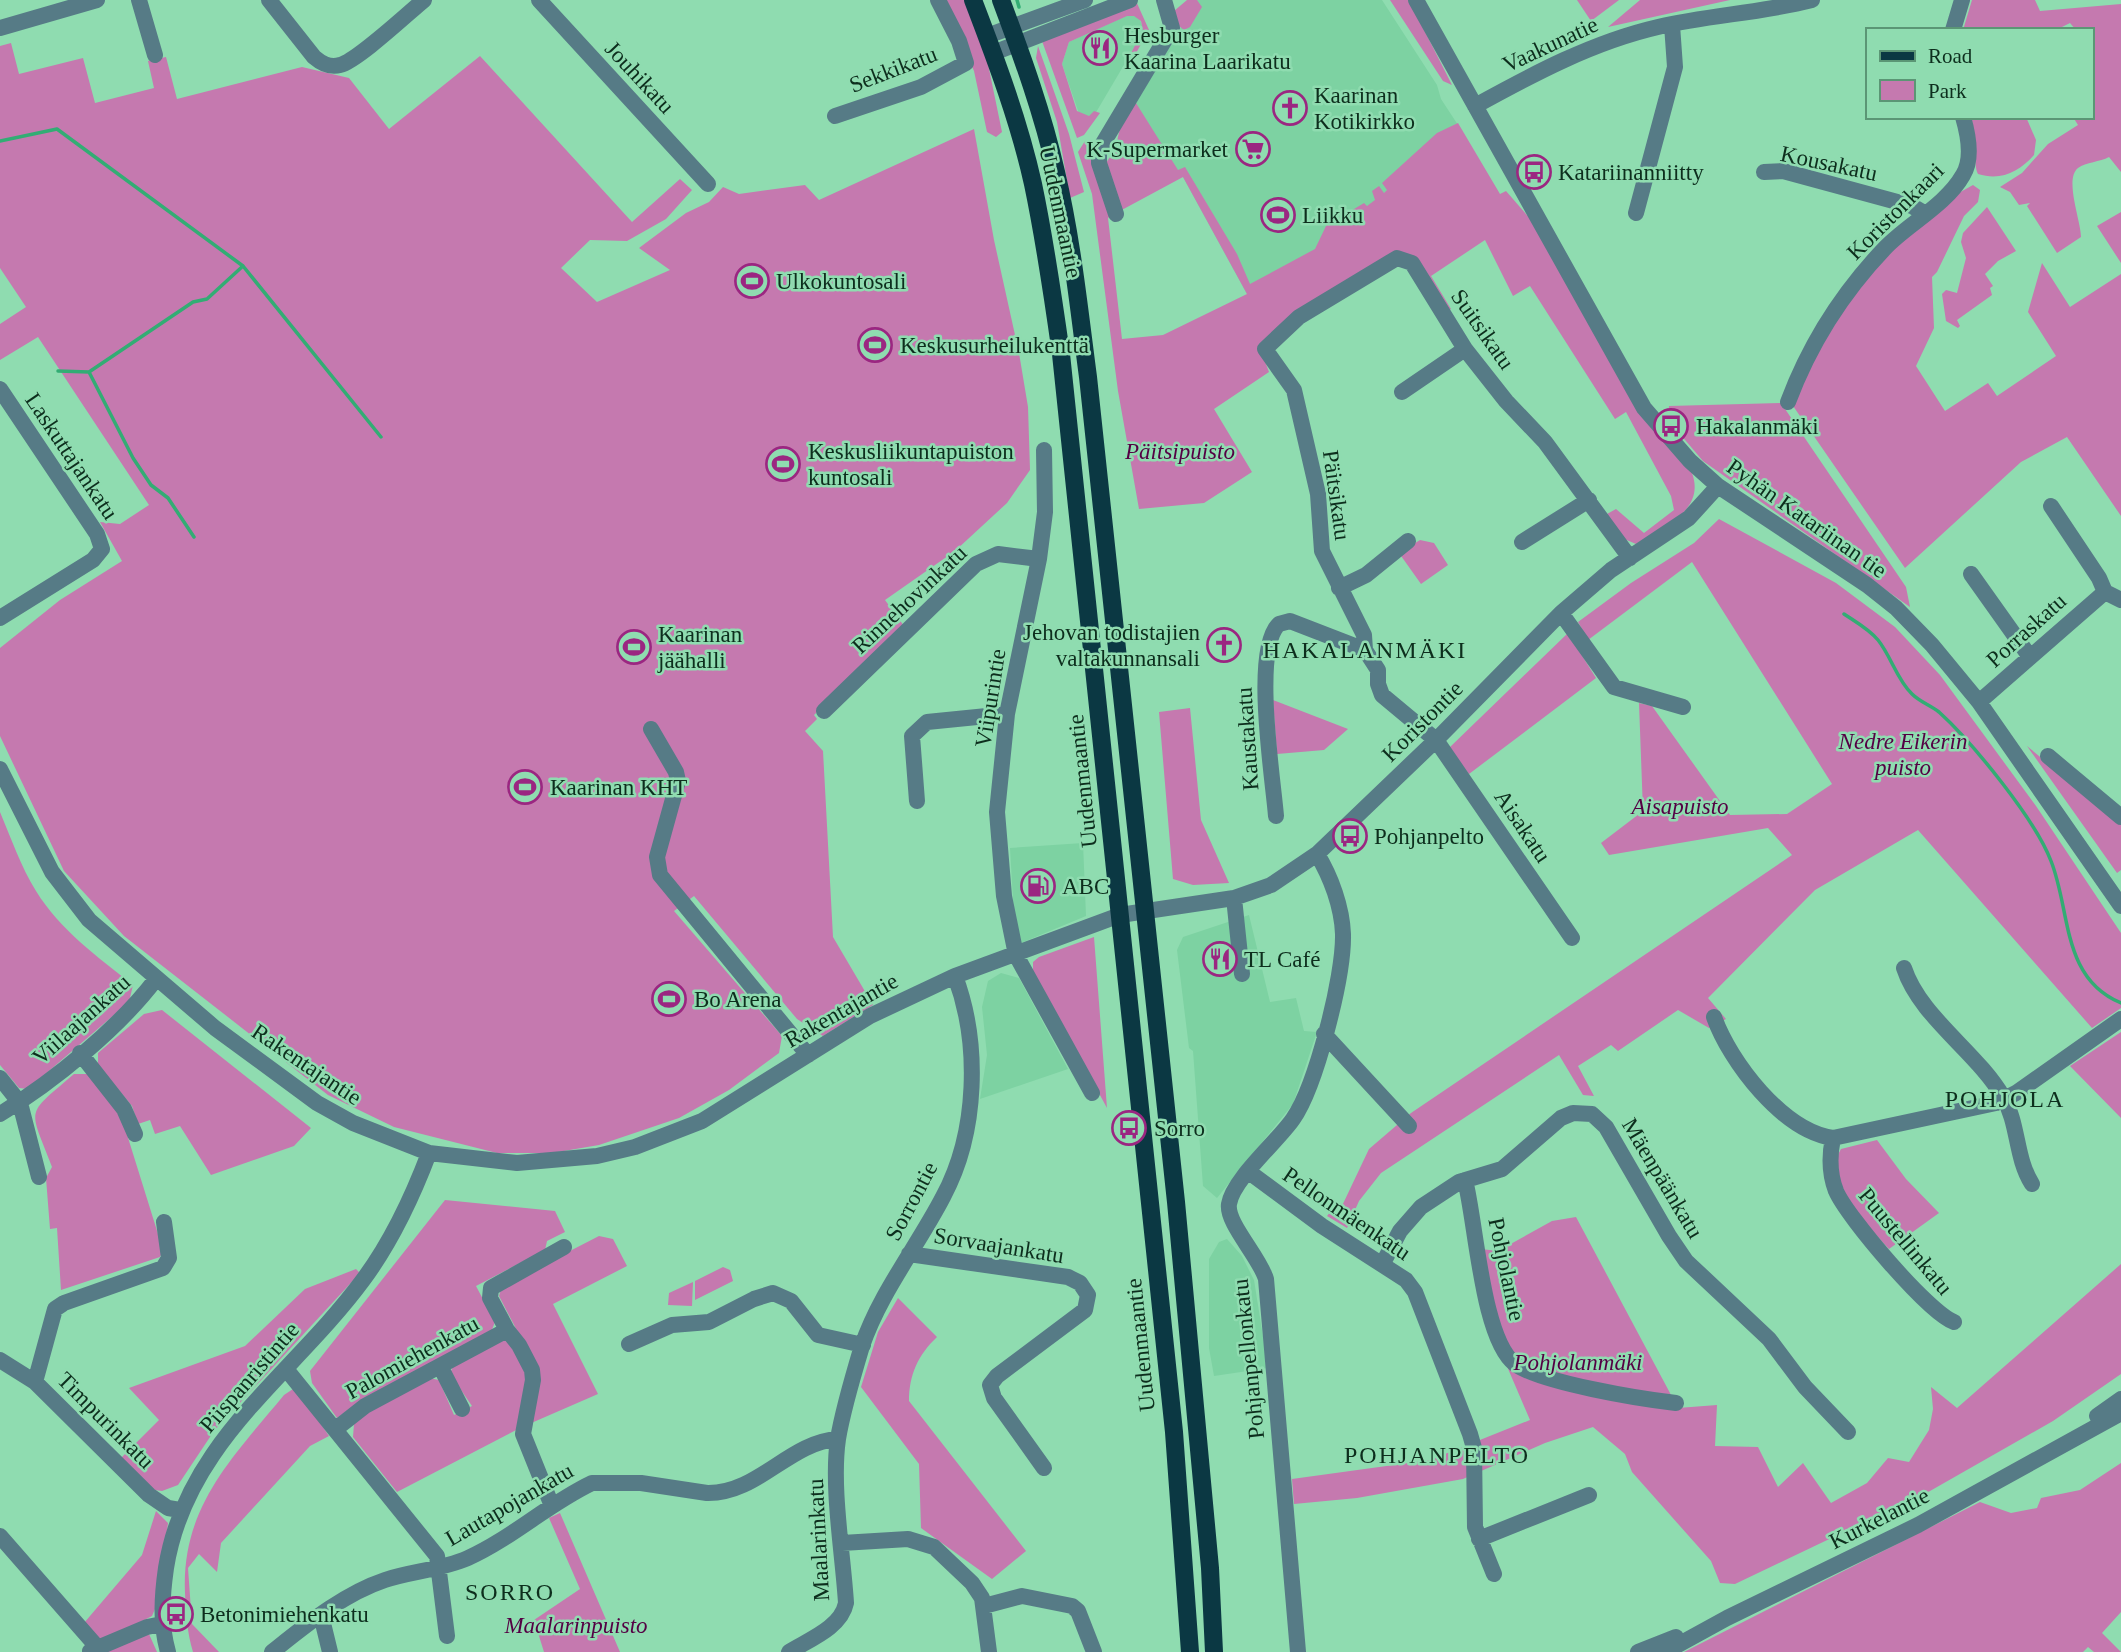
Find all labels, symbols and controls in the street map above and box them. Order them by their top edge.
street label: Vaakunatie [1499,12,1602,77]
place label: Hesburger Kaarina Laarikatu [1124,23,1291,74]
legend [1866,28,2093,119]
restaurant icon: Hesburger Kaarina Laarikatu [1081,29,1119,67]
street label: Jouhikatu [600,36,680,119]
street label: Sekkikatu [846,41,941,98]
text: Road [1928,44,1973,68]
text: Park [1928,79,1967,103]
place label: Kaarinan Kotikirkko [1314,83,1415,134]
church icon: Kaarinan Kotikirkko [1271,89,1309,127]
supermarket icon: K-Supermarket [1234,130,1272,168]
place label: K-Supermarket [1086,137,1229,162]
street label: Kousakatu [1778,141,1880,186]
street label: Uudenmaantie [1034,144,1087,280]
bus stop icon: Katariinanniitty [1515,153,1553,191]
street label: Koristonkaari [1842,158,1949,265]
place label: Katariinanniitty [1558,160,1704,185]
sports icon: Liikku [1259,196,1297,234]
place label: Liikku [1302,203,1364,228]
sports icon: Ulkokuntosali [733,262,771,300]
place label: Ulkokuntosali [776,269,906,294]
street label: Suitsikatu [1446,284,1520,375]
sports icon: Keskusurheilukenttä [856,326,894,364]
place label: Keskusurheilukenttä [900,333,1089,358]
street label: Laskuttajankatu [20,388,123,525]
bus stop icon: Hakalanmäki [1652,407,1690,445]
place label: Hakalanmäki [1696,414,1819,439]
place label: Keskusliikuntapuiston kuntosali [808,439,1014,490]
park label: Päitsipuisto [1124,439,1235,464]
sports icon: Keskusliikuntapuiston kuntosali [764,445,802,483]
street label: Päitsikatu [1318,448,1355,542]
street label: Pyhän Katariinan tie [1722,454,1891,583]
street label: Rinnehovinkatu [847,540,972,659]
street label: Porraskatu [1981,588,2072,673]
place label: Jehovan todistajien valtakunnansali [1023,620,1200,671]
place label: Kaarinan jäähalli [657,622,743,673]
church icon: Jehovan todistajien valtakunnansali [1205,626,1243,664]
sports icon: Kaarinan jäähalli [615,628,653,666]
district label: HAKALANMÄKI [1263,637,1467,663]
street label: Viipurintie [970,647,1011,749]
street label: Koristontie [1377,676,1468,767]
street label: Kaustakatu [1231,686,1264,791]
street label: Uudenmaantie [1063,713,1102,849]
park label: Nedre Eikerin puisto [1838,729,1967,780]
sports icon: Kaarinan KHT [506,768,544,806]
place label: Kaarinan KHT [550,775,687,800]
street label: Aisakatu [1489,785,1556,868]
park label: Aisapuisto [1629,794,1729,819]
bus stop icon: Pohjanpelto [1331,817,1369,855]
place label: Pohjanpelto [1374,824,1484,849]
fuel station icon: ABC [1019,867,1057,905]
place label: ABC [1062,874,1109,899]
restaurant icon: TL Café [1201,940,1239,978]
place label: TL Café [1244,947,1320,972]
street label: Rakentajantie [780,968,902,1053]
street label: Viilaajankatu [27,969,136,1070]
sports icon: Bo Arena [650,980,688,1018]
place label: Bo Arena [694,987,782,1012]
street label: Rakentajantie [247,1019,366,1110]
district label: POHJOLA [1945,1086,2065,1112]
bus stop icon: Sorro [1110,1109,1148,1147]
street label: Mäenpäänkatu [1617,1114,1708,1243]
place label: Sorro [1154,1116,1205,1141]
street label: Sorrontie [880,1158,943,1245]
street label: Pellonmäenkatu [1278,1162,1416,1265]
street label: Puustellinkatu [1854,1183,1958,1300]
street label: Pohjolantie [1483,1215,1530,1323]
street label: Sorvaajankatu [932,1223,1066,1268]
street label: Uudenmaantie [1121,1277,1160,1413]
street label: Pohjanpellonkatu [1228,1277,1269,1440]
street label: Palomiehenkatu [341,1310,484,1404]
street label: Piispanristintie [195,1317,304,1438]
park label: Pohjolanmäki [1512,1350,1643,1375]
street label: Timpurinkatu [52,1367,159,1474]
district label: POHJANPELTO [1344,1442,1530,1468]
street label: Lautapojankatu [441,1458,578,1551]
street label: Maalarinkatu [803,1478,834,1602]
street label: Kurkelantie [1825,1483,1933,1554]
district label: SORRO [465,1579,555,1605]
bus stop icon: Betonimiehenkatu [157,1595,195,1633]
place label: Betonimiehenkatu [200,1602,369,1627]
park label: Maalarinpuisto [503,1613,648,1638]

